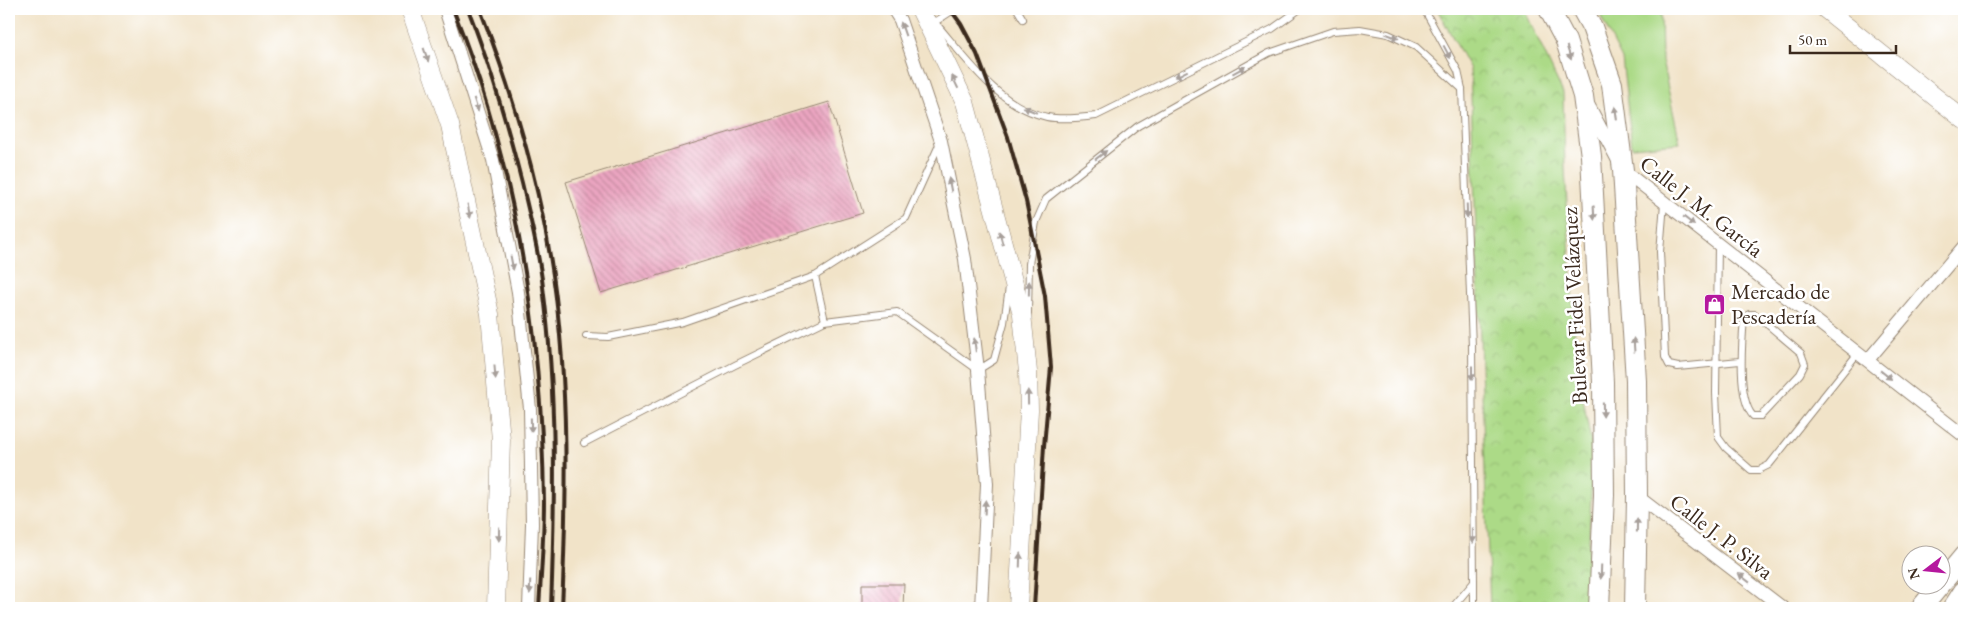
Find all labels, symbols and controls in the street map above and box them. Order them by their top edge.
one-way arrow [898,22,906,37]
scale bar [1790,22,1897,54]
text: 50 m [1798,30,1827,49]
one-way arrow [1385,33,1400,41]
one-way arrow [1443,45,1452,58]
one-way arrow [1566,46,1574,61]
one-way arrow [422,48,430,63]
one-way arrow [1232,66,1246,74]
one-way arrow [1174,70,1188,78]
one-way arrow [951,75,959,89]
one-way arrow [472,98,480,113]
one-way arrow [1612,105,1620,121]
one-way arrow [1023,106,1037,114]
street label: Calle J. M. García [1634,149,1770,264]
one-way arrow [1094,150,1108,160]
one-way arrow [945,176,953,192]
one-way arrow [1463,203,1471,219]
one-way arrow [465,204,473,220]
one-way arrow [1590,205,1598,221]
street label: Bulevar Fidel Velázquez [1555,206,1594,405]
one-way arrow [1682,216,1695,227]
one-way arrow [997,230,1005,245]
one-way arrow [509,256,517,272]
place label: Mercado de Pescadería [1731,277,1830,331]
one-way arrow [1025,280,1033,296]
shop icon: Mercado de Pescadería [1703,292,1727,316]
one-way arrow [1629,336,1637,352]
one-way arrow [971,337,979,353]
one-way arrow [491,364,499,380]
one-way arrow [1468,366,1476,382]
one-way arrow [1879,370,1893,380]
one-way arrow [1024,389,1032,405]
one-way arrow [1599,402,1607,418]
one-way arrow [527,417,535,433]
street label: Calle J. P. Silva [1664,487,1780,586]
one-way arrow [982,499,990,515]
one-way arrow [1633,516,1641,532]
one-way arrow [495,526,503,542]
one-way arrow [1470,528,1478,544]
north arrow [1900,544,1950,594]
one-way arrow [1017,551,1025,567]
one-way arrow [1596,565,1604,581]
text: N [1903,565,1924,582]
one-way arrow [1738,573,1751,584]
one-way arrow [525,579,533,595]

